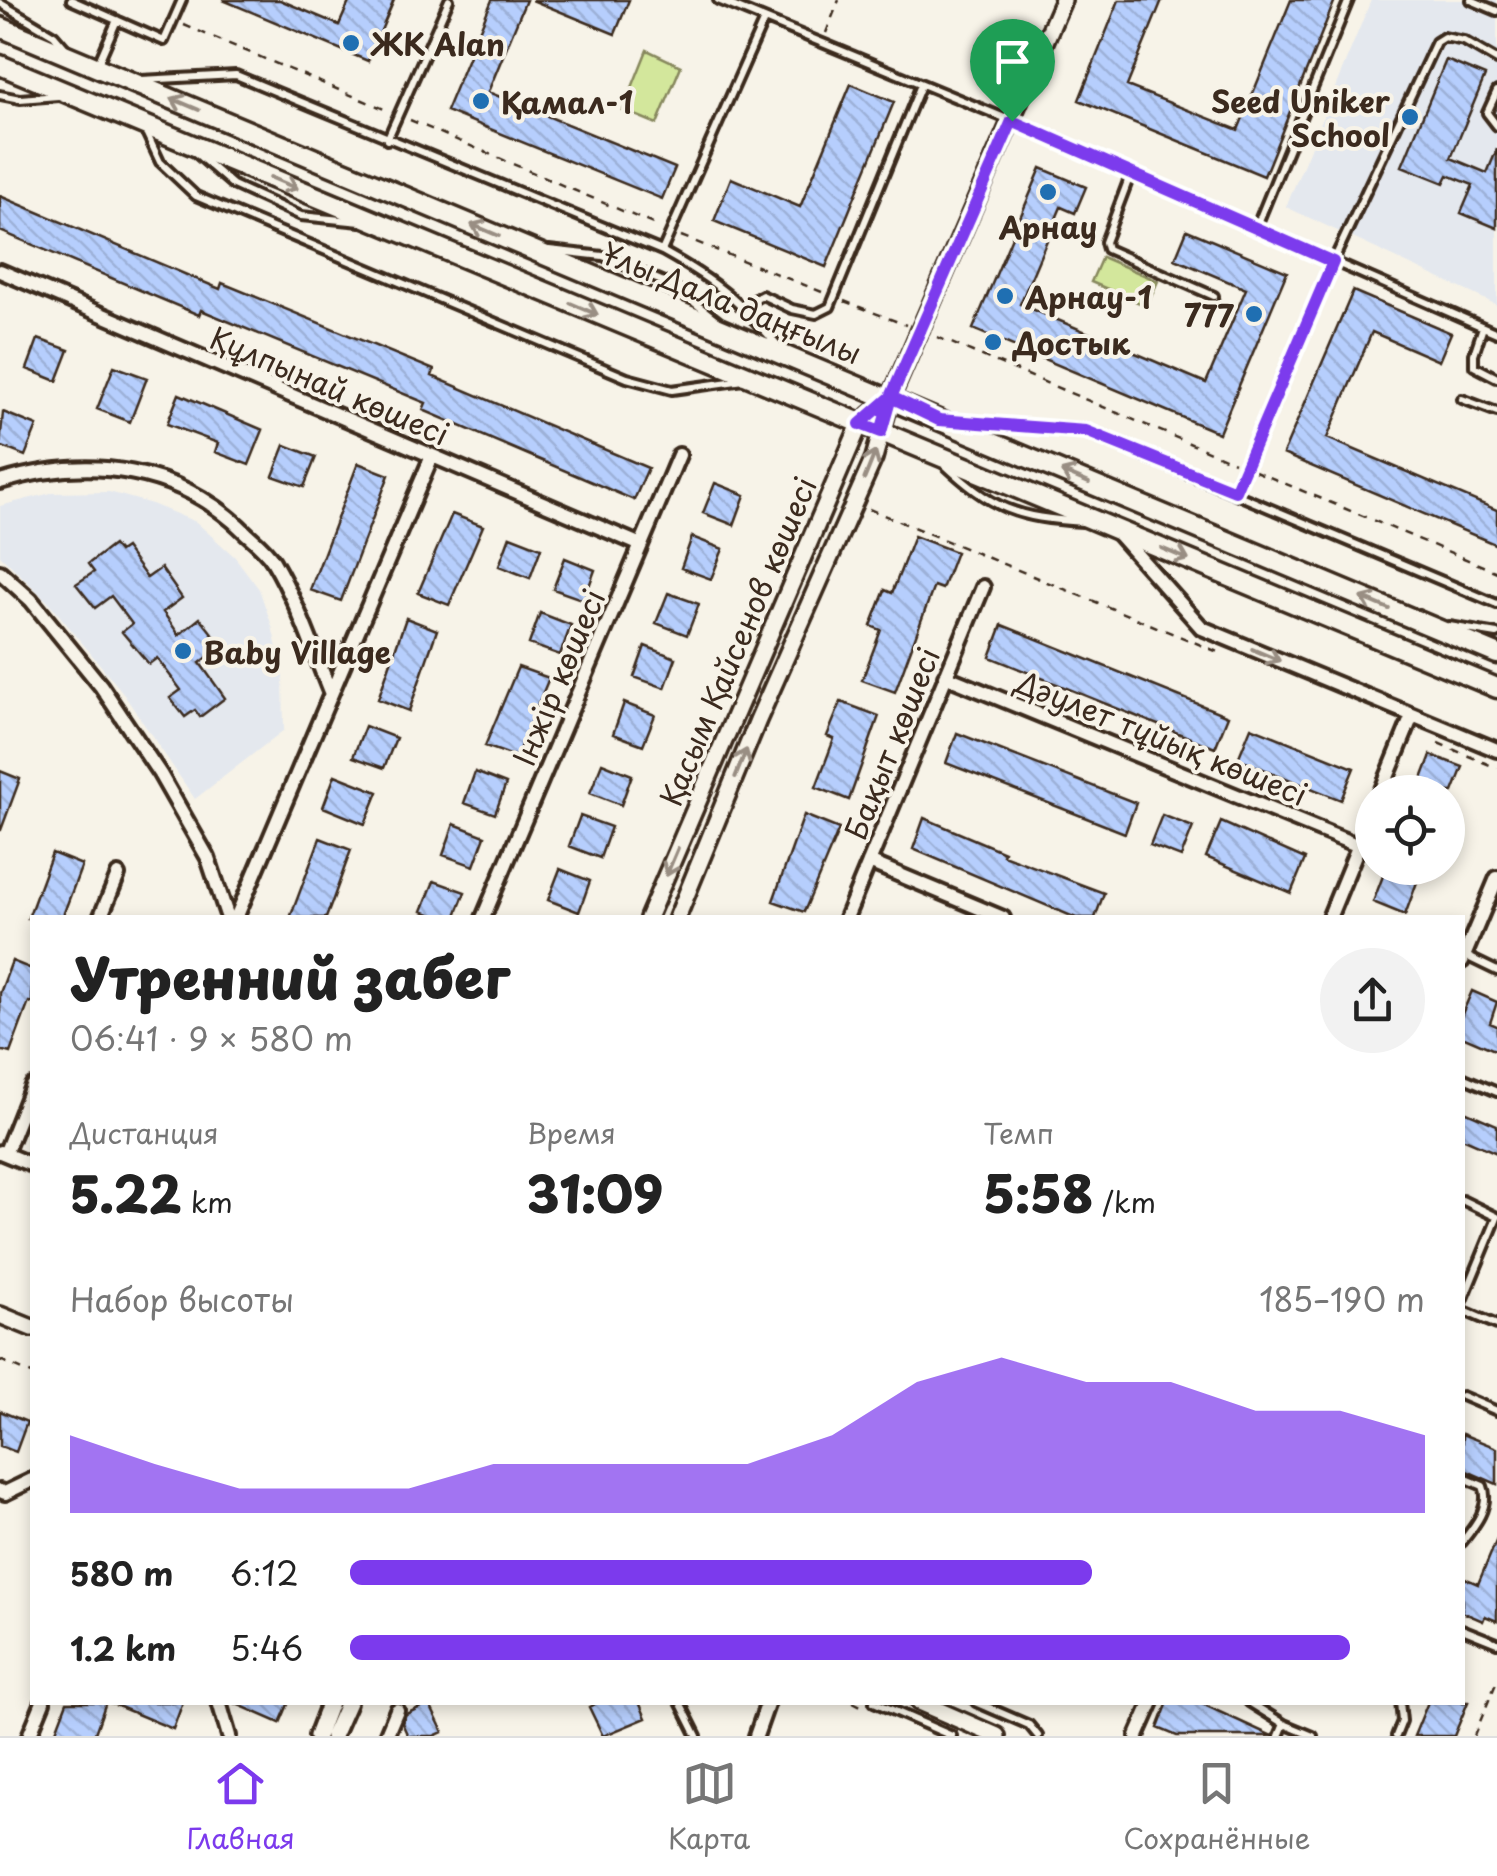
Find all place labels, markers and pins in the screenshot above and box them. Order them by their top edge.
pin [970,19,1055,122]
place label: ЖК Alan [370,21,505,66]
marker: ЖК Alan [340,32,362,54]
place label: Seed Uniker School [1211,78,1391,157]
place label: Қамал-1 [501,79,633,124]
marker: Қамал-1 [470,90,492,112]
marker: Seed Uniker School [1399,106,1421,128]
marker: Арнау [1037,181,1059,203]
place label: Арнау [998,204,1097,249]
place label: Арнау-1 [1024,274,1152,319]
marker: Арнау-1 [994,285,1016,307]
place label: 777 [1184,292,1234,337]
marker: 777 [1243,303,1265,325]
place label: Достык [1012,320,1131,365]
marker: Достык [982,331,1004,353]
place label: Baby Village [203,629,391,674]
marker: Baby Village [172,640,194,662]

